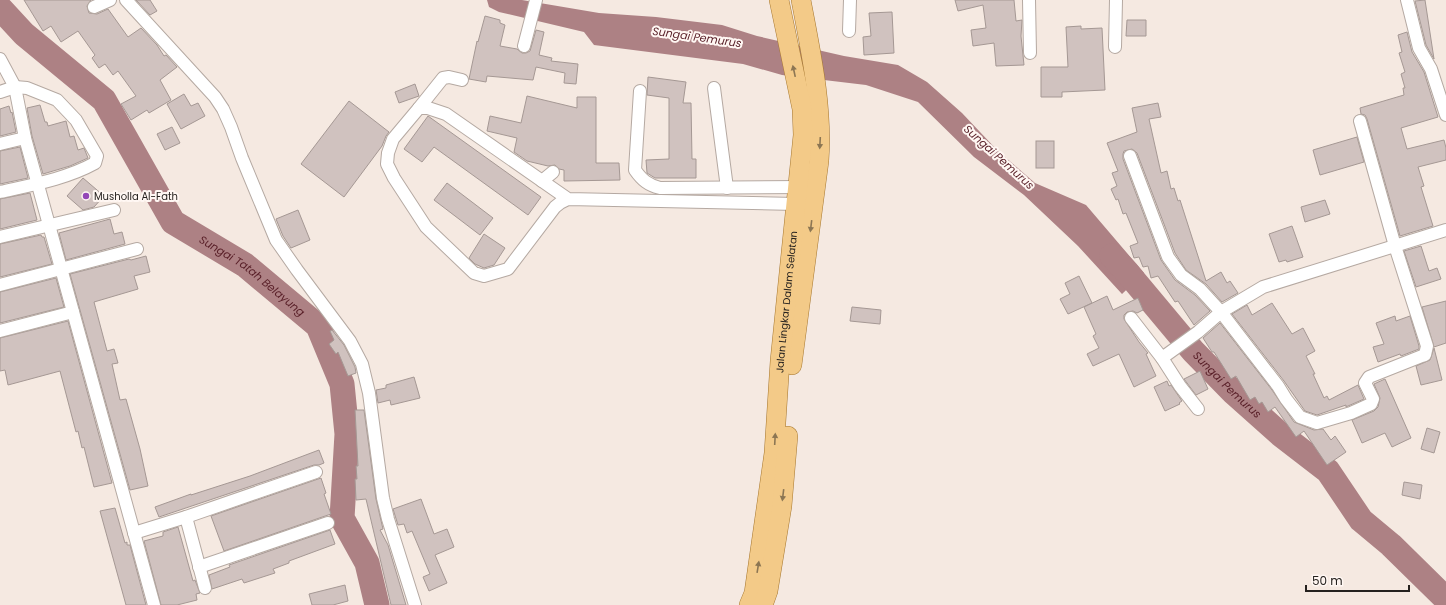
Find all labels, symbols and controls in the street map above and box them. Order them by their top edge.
water label: Sungai Pemurus [651,23,743,51]
one-way arrow [791,65,797,77]
water label: Sungai Pemurus [960,121,1038,193]
one-way arrow [817,137,824,149]
place label: Musholla Al-Fath [94,189,178,204]
marker: Musholla Al-Fath [81,191,91,201]
one-way arrow [808,220,814,232]
street label: Jalan Lingkar Dalam Selatan [772,230,801,374]
water label: Sungai Tatah Belayung [196,231,309,320]
water label: Sungai Pemurus [1190,348,1265,422]
one-way arrow [772,432,778,445]
one-way arrow [780,489,786,501]
one-way arrow [755,561,761,573]
scale bar [1306,567,1409,593]
text: 50 m [1312,572,1343,589]

